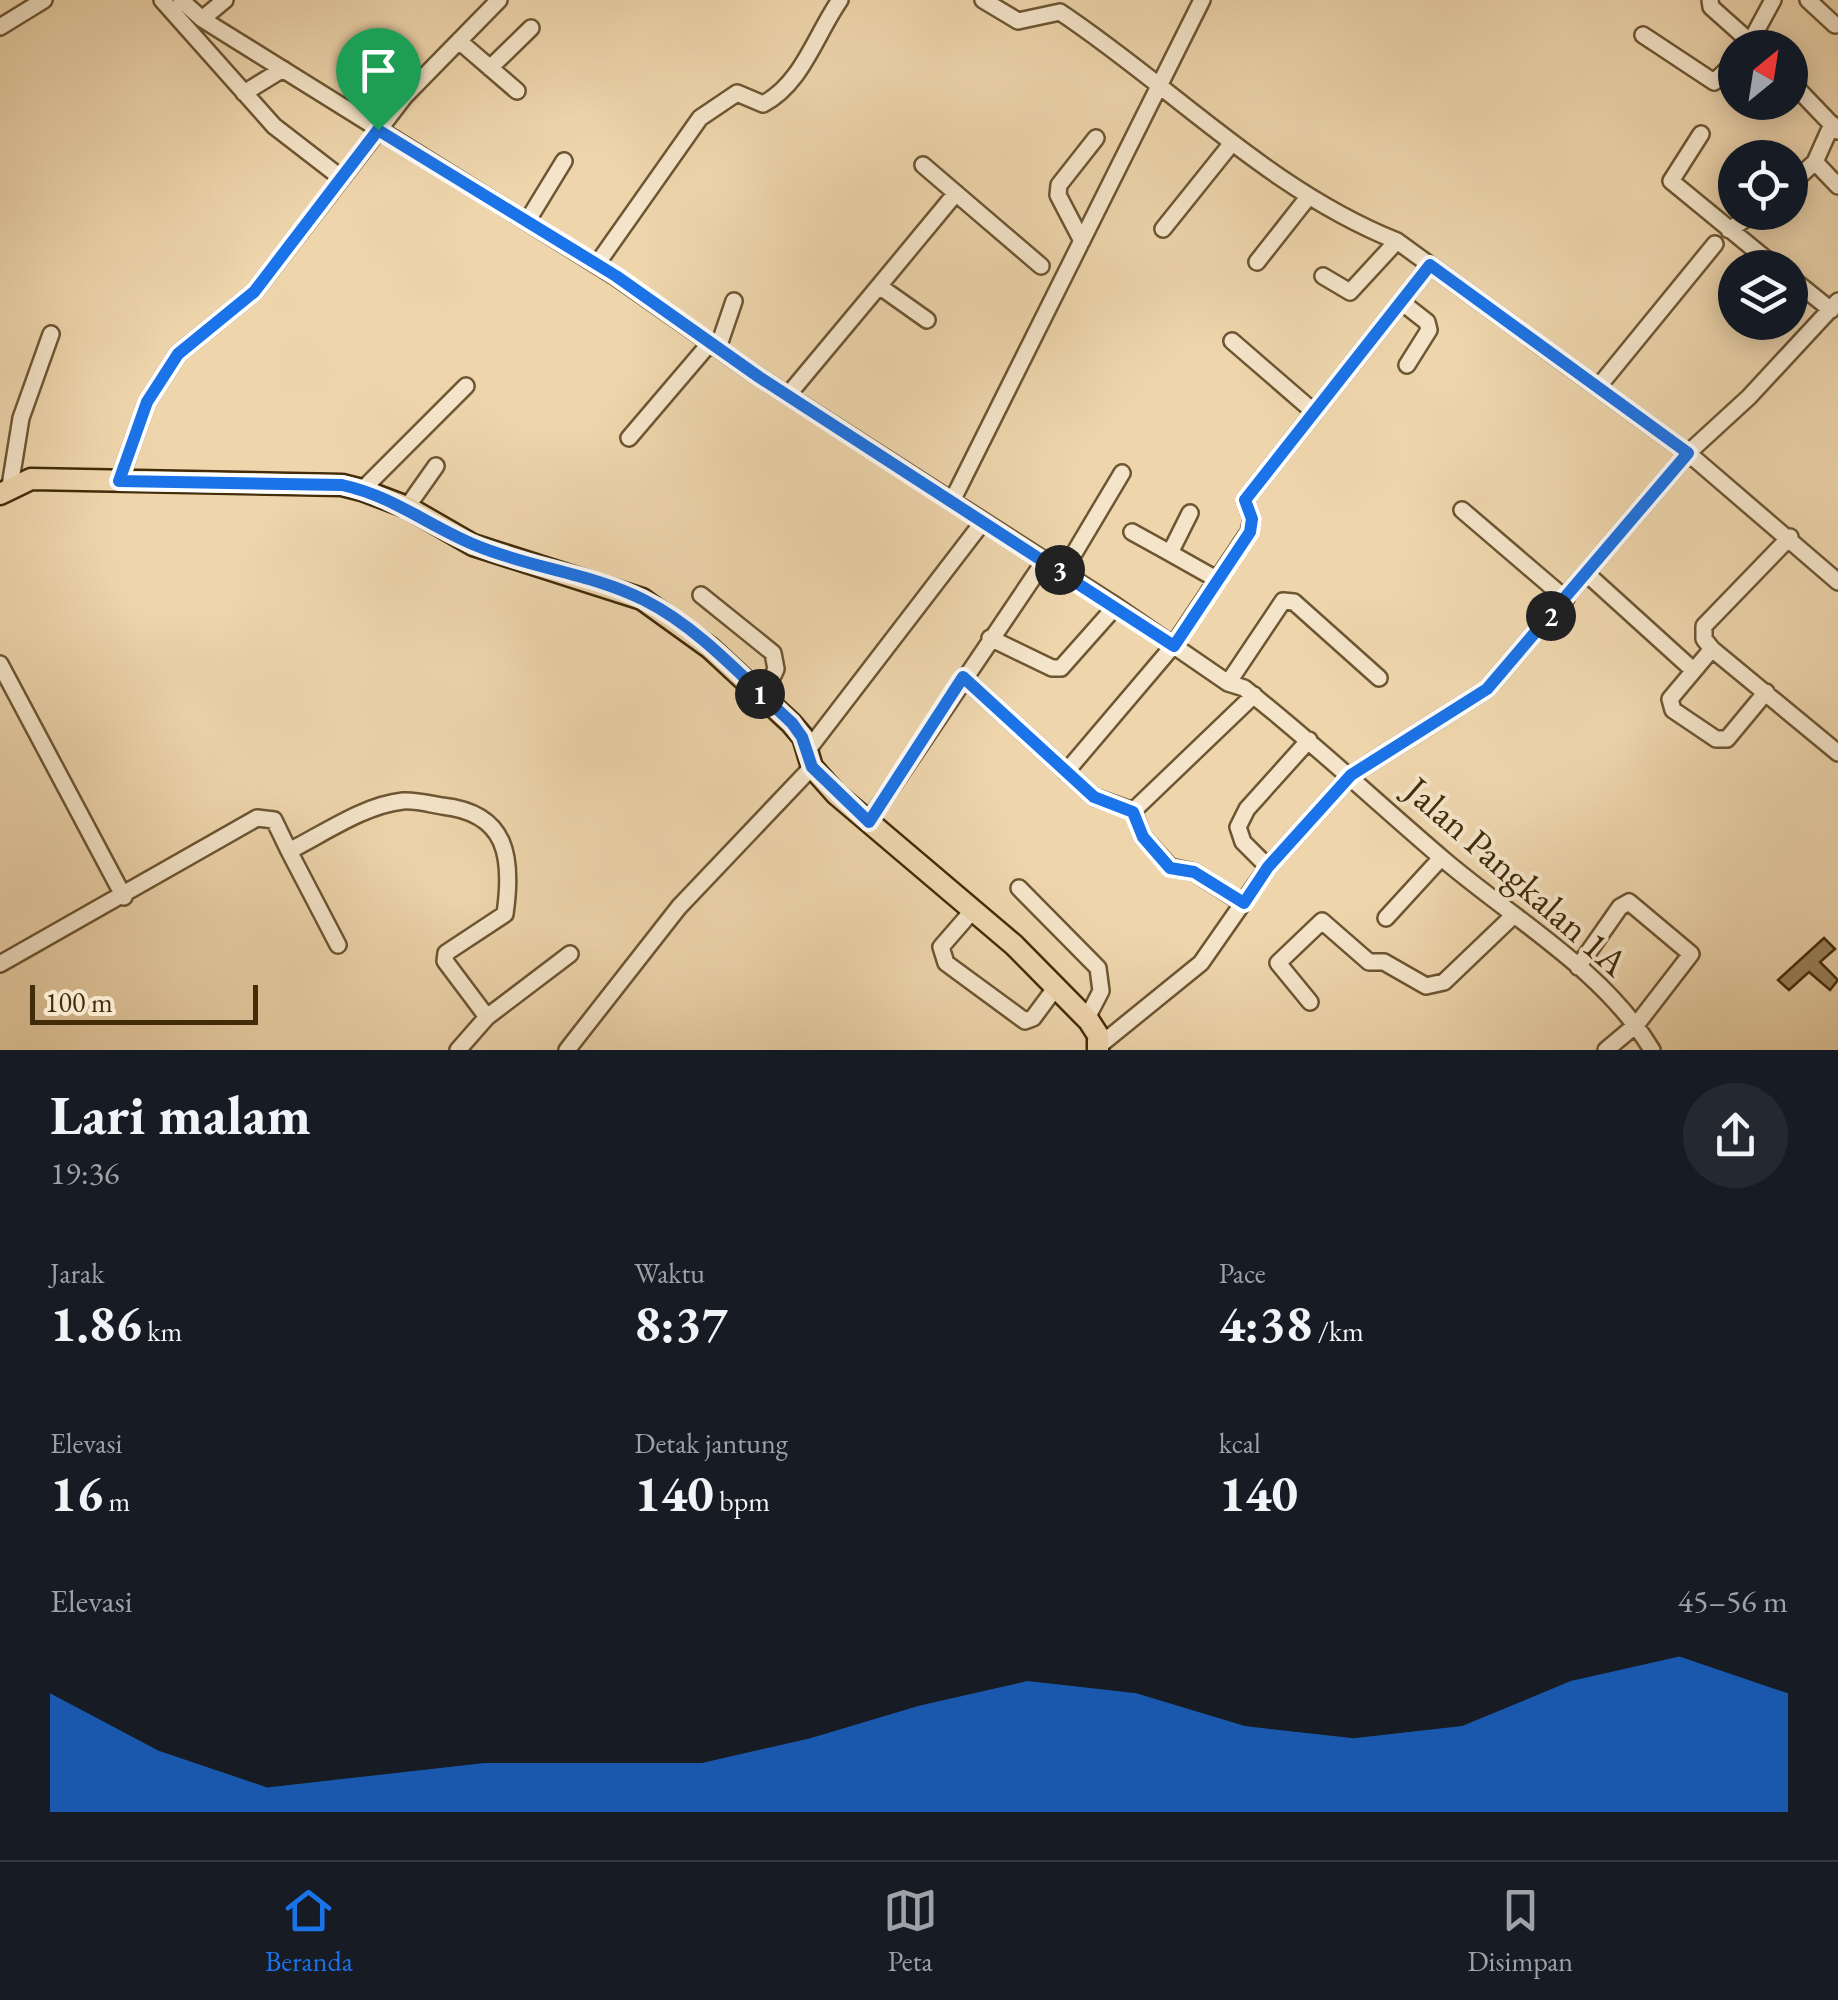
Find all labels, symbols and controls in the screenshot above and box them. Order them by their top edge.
pin [336,28,421,131]
north arrow [1718,30,1808,120]
map controls [1718,30,1808,340]
icon: arrive [351,43,406,98]
button: locate [1718,140,1808,230]
button: layers [1718,250,1808,340]
pin: 3 [1035,545,1085,595]
text: 3 [1053,552,1067,588]
pin: 2 [1526,591,1576,641]
text: 2 [1544,598,1558,634]
pin: 1 [735,669,785,719]
text: 1 [753,676,767,712]
street label: Jalan Pangkalan 1A [1393,764,1639,987]
scale bar [30,980,258,1024]
text: 100 m [45,984,113,1020]
text: Lari malam [50,1079,311,1150]
button: share [1683,1083,1788,1188]
text: 19:36 [50,1152,119,1194]
text: Jarak [50,1255,104,1291]
text: Waktu [634,1255,705,1291]
text: Pace [1219,1255,1266,1291]
text: 1.86 [50,1291,142,1356]
text: 8:37 [634,1291,728,1356]
text: 4:38 [1219,1291,1312,1356]
text: km [142,1313,182,1349]
text: /km [1312,1313,1364,1349]
text: Elevasi [50,1425,122,1461]
text: Detak jantung [634,1425,788,1461]
text: kcal [1219,1425,1261,1461]
text: 16 [50,1461,103,1526]
text: 140 [634,1461,714,1526]
text: 140 [1219,1461,1298,1526]
text: m [103,1483,130,1519]
text: bpm [714,1483,770,1519]
text: Elevasi [50,1580,133,1622]
text: 45–56 m [1678,1580,1788,1622]
tab: Beranda [265,1883,353,1979]
tab: Peta [883,1883,938,1979]
tab: Disimpan [1468,1883,1573,1979]

